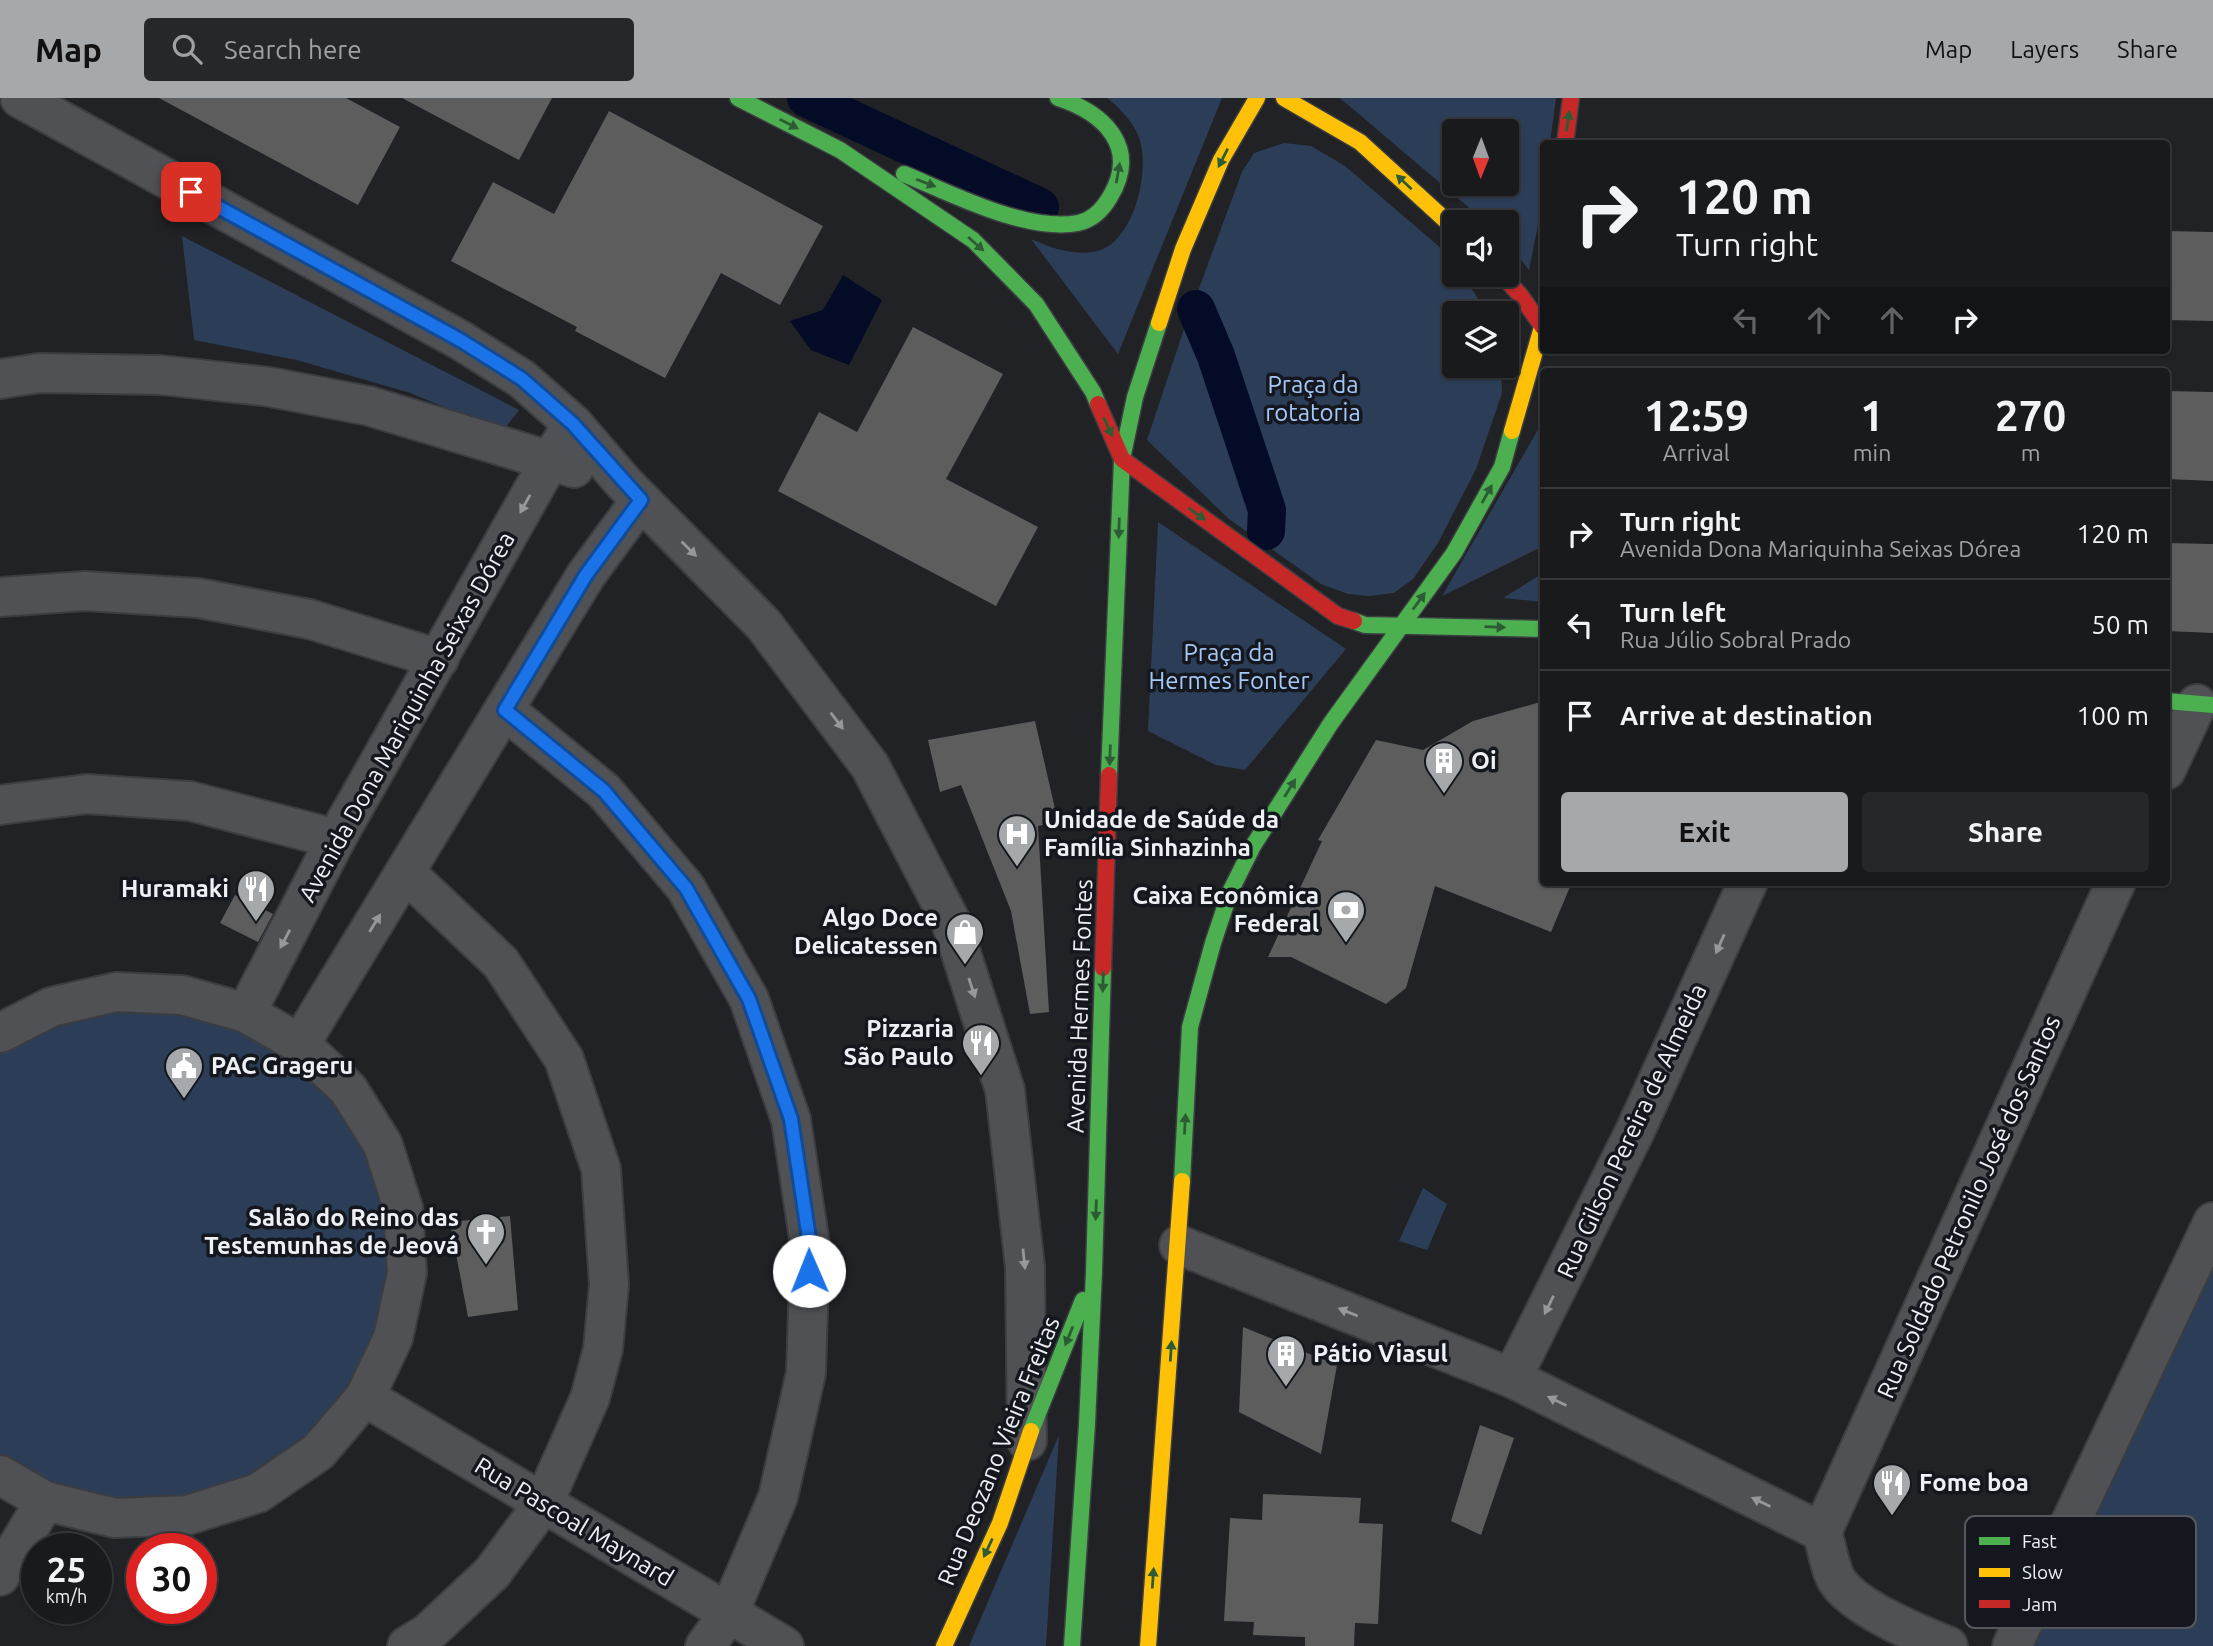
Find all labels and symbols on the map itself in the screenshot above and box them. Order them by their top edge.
one-way arrow [1563,110,1574,132]
one-way arrow [779,118,799,129]
north arrow [1442,119,1519,196]
one-way arrow [1218,148,1230,168]
pin [161,162,221,222]
one-way arrow [1112,162,1123,184]
one-way arrow [1395,174,1413,190]
one-way arrow [916,177,937,188]
one-way arrow [967,236,985,252]
park label: Praça da rotatoria [1265,371,1361,426]
one-way arrow [1102,417,1114,437]
one-way arrow [1481,484,1493,503]
one-way arrow [519,494,531,514]
one-way arrow [1188,507,1206,521]
one-way arrow [1114,517,1125,539]
street label: Avenida Dona Mariquinha Seixas Dórea [293,527,520,906]
one-way arrow [681,540,697,557]
one-way arrow [1412,592,1426,610]
one-way arrow [1484,621,1506,633]
park label: Praça da Hermes Fonter [1148,639,1310,694]
one-way arrow [829,712,844,730]
building icon: Oi [1423,740,1465,795]
one-way arrow [1105,744,1116,766]
place label: Oi [1471,747,1497,774]
one-way arrow [1283,778,1296,798]
place label: Unidade de Saúde da Família Sinhazinha [1044,806,1279,861]
hospital icon: Unidade de Saúde da Família Sinhazinha [996,813,1038,868]
restaurant icon: Huramaki [235,868,277,923]
place label: Huramaki [121,875,229,902]
street label: Avenida Hermes Fontes [1062,879,1097,1133]
place label: Caixa Econômica Federal [1132,882,1319,937]
bank icon: Caixa Econômica Federal [1325,889,1367,944]
place label: Algo Doce Delicatessen [794,904,938,959]
shop icon: Algo Doce Delicatessen [944,911,986,966]
one-way arrow [368,914,381,933]
one-way arrow [279,929,290,949]
one-way arrow [1714,934,1726,954]
one-way arrow [1098,972,1109,994]
one-way arrow [967,978,978,999]
street label: Rua Gilson Pereira de Almeida [1551,980,1712,1282]
street label: Rua Soldado Petronilo José dos Santos [1872,1011,2065,1402]
place label: Pizzaria São Paulo [843,1015,954,1070]
restaurant icon: Pizzaria São Paulo [960,1022,1002,1077]
public building icon: PAC Grageru [163,1045,205,1100]
place label: PAC Grageru [211,1052,353,1079]
one-way arrow [1180,1113,1191,1135]
one-way arrow [1091,1199,1102,1221]
place label: Salão do Reino das Testemunhas de Jeová [204,1204,459,1259]
church icon: Salão do Reino das Testemunhas de Jeová [465,1211,507,1266]
position arrow [772,1234,846,1308]
one-way arrow [1019,1248,1030,1270]
one-way arrow [1543,1295,1555,1315]
one-way arrow [1337,1307,1358,1318]
street label: Rua Deozano Vieira Freitas [932,1313,1065,1589]
one-way arrow [1063,1325,1074,1346]
building icon: Pátio Viasul [1265,1333,1307,1388]
one-way arrow [1166,1340,1177,1362]
place label: Pátio Viasul [1313,1340,1448,1367]
one-way arrow [1547,1395,1567,1406]
street label: Rua Pascoal Maynard [470,1452,678,1591]
restaurant icon: Fome boa [1871,1462,1913,1517]
place label: Fome boa [1919,1469,2029,1496]
one-way arrow [1751,1496,1771,1507]
legend [1965,1516,2196,1628]
text: Fast [2022,1530,2057,1552]
speed limit sign: 30 [126,1533,217,1624]
one-way arrow [983,1538,994,1559]
text: Slow [2022,1561,2063,1583]
one-way arrow [1148,1567,1159,1589]
text: Jam [2022,1593,2058,1615]

